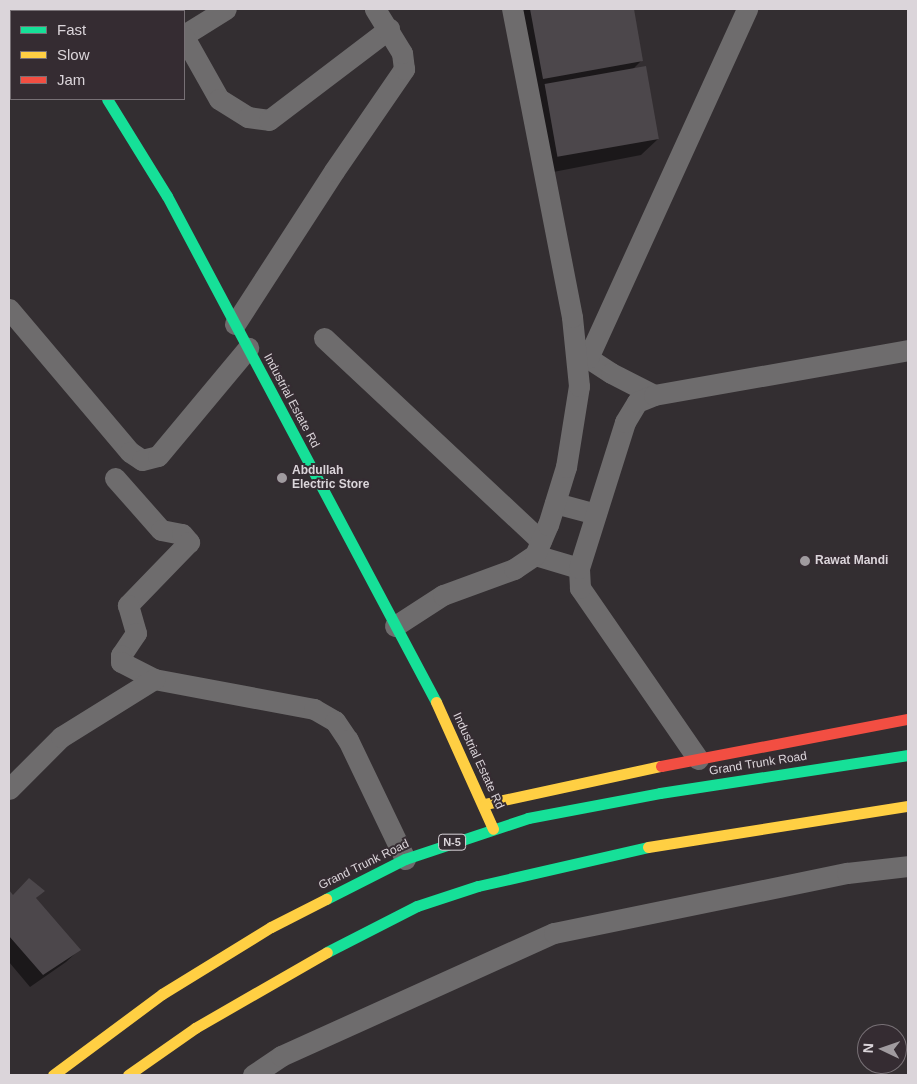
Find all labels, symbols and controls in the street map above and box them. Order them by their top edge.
legend [10,10,185,100]
text: Fast [57,21,86,38]
text: Slow [57,46,90,63]
text: Jam [57,71,85,88]
street label: Industrial Estate Rd [260,351,322,451]
place label: Abdullah Electric Store [292,464,369,492]
marker: Abdullah Electric Store [276,472,288,484]
place label: Rawat Mandi [815,554,888,568]
marker: Rawat Mandi [799,555,811,567]
street label: Industrial Estate Rd [449,711,507,811]
street label: Grand Trunk Road [708,749,808,779]
road number: N-5 [437,834,467,850]
street label: Grand Trunk Road [316,837,412,893]
north arrow [857,1024,907,1074]
text: N [860,1043,876,1054]

